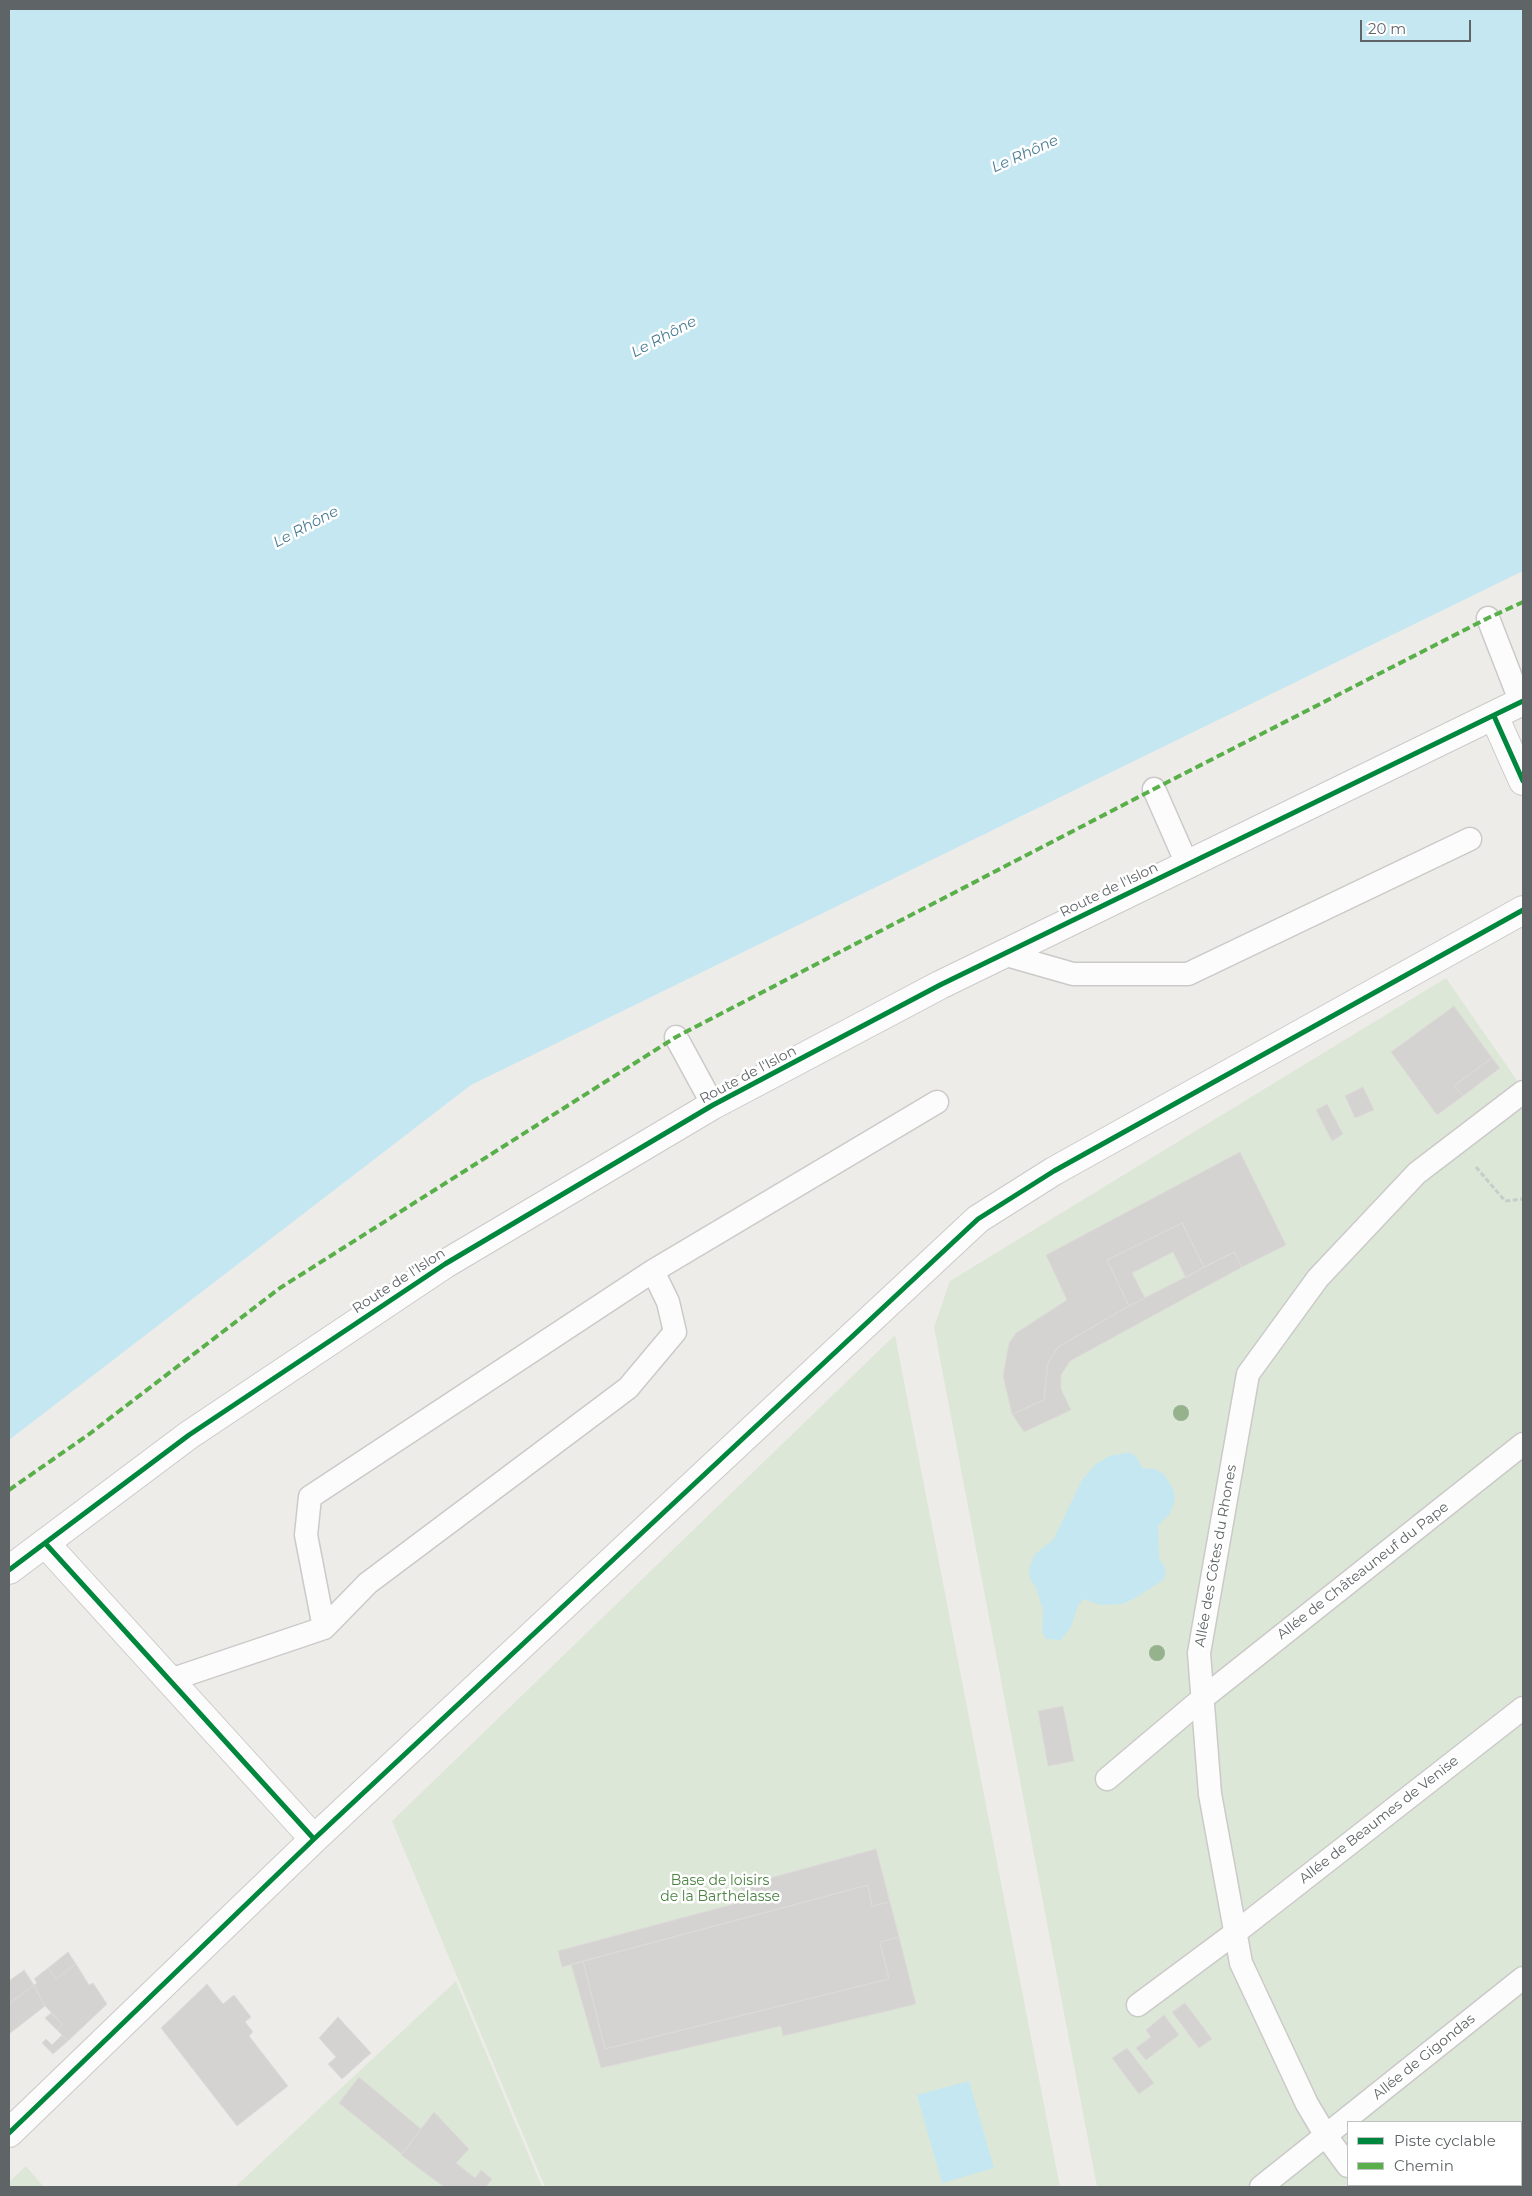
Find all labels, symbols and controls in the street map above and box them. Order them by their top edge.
scale bar [1362,10,1473,42]
text: 20 m [1368,19,1406,38]
water label: Le Rhône [989,131,1061,177]
water label: Le Rhône [628,312,700,362]
water label: Le Rhône [270,502,342,552]
street label: Route de l'Islon [1057,859,1161,921]
street label: Route de l'Islon [697,1042,799,1108]
street label: Route de l'Islon [350,1245,448,1317]
street label: Allée des Côtes du Rhones [1192,1463,1240,1649]
street label: Allée de Châteauneuf du Pape [1274,1499,1452,1643]
street label: Allée de Beaumes de Venise [1296,1753,1462,1887]
park label: Base de loisirs de la Barthelasse [660,1873,780,1905]
street label: Allée de Gigondas [1369,2011,1479,2103]
legend [1347,2121,1522,2186]
text: Piste cyclable [1394,2131,1496,2150]
text: Chemin [1394,2156,1454,2175]

